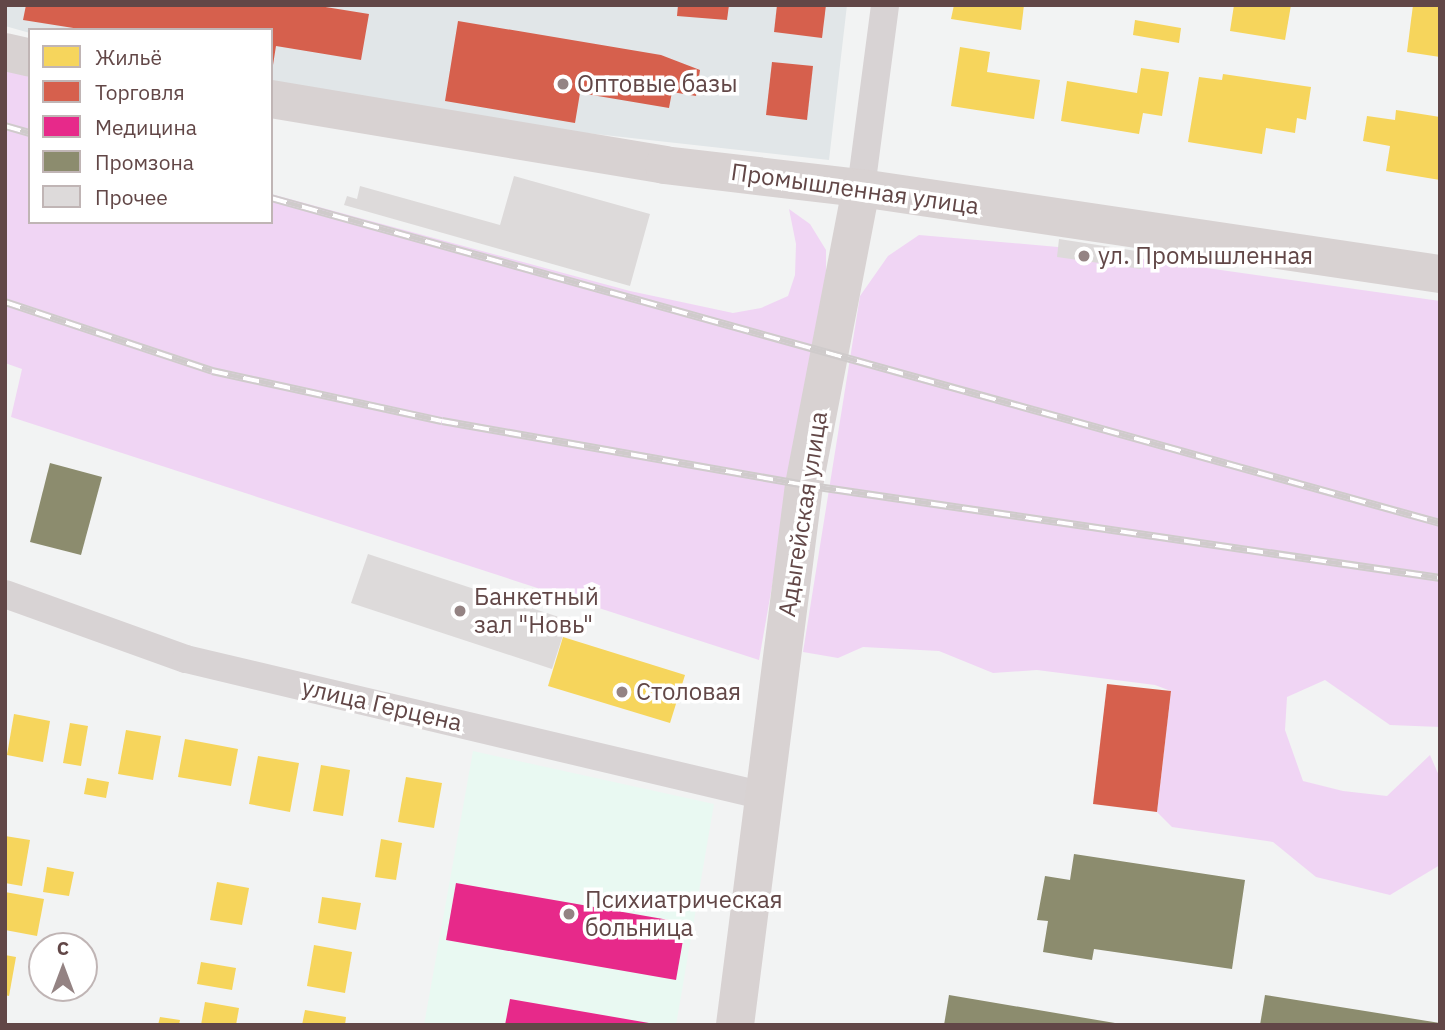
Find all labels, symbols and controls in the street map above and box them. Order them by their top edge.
legend [28,28,273,224]
text: Жильё [95,43,162,71]
place label: Оптовые базы [577,70,738,98]
marker: Оптовые базы [555,76,571,92]
text: Торговля [95,78,185,106]
text: Медицина [95,113,197,141]
text: Промзона [95,148,194,176]
street label: Промышленная улица [729,157,981,221]
text: Прочее [95,183,168,211]
place label: ул. Промышленная [1098,242,1313,270]
marker: ул. Промышленная [1076,248,1092,264]
street label: Адыгейская улица [773,409,833,619]
place label: Банкетный зал "Новь" [474,583,599,639]
marker: Банкетный зал "Новь" [452,603,468,619]
street label: улица Герцена [299,673,465,737]
place label: Столовая [636,678,741,706]
marker: Столовая [614,684,630,700]
place label: Психиатрическая больница [585,886,783,942]
marker: Психиатрическая больница [559,904,579,924]
north arrow [28,932,98,1002]
text: С [57,936,69,960]

